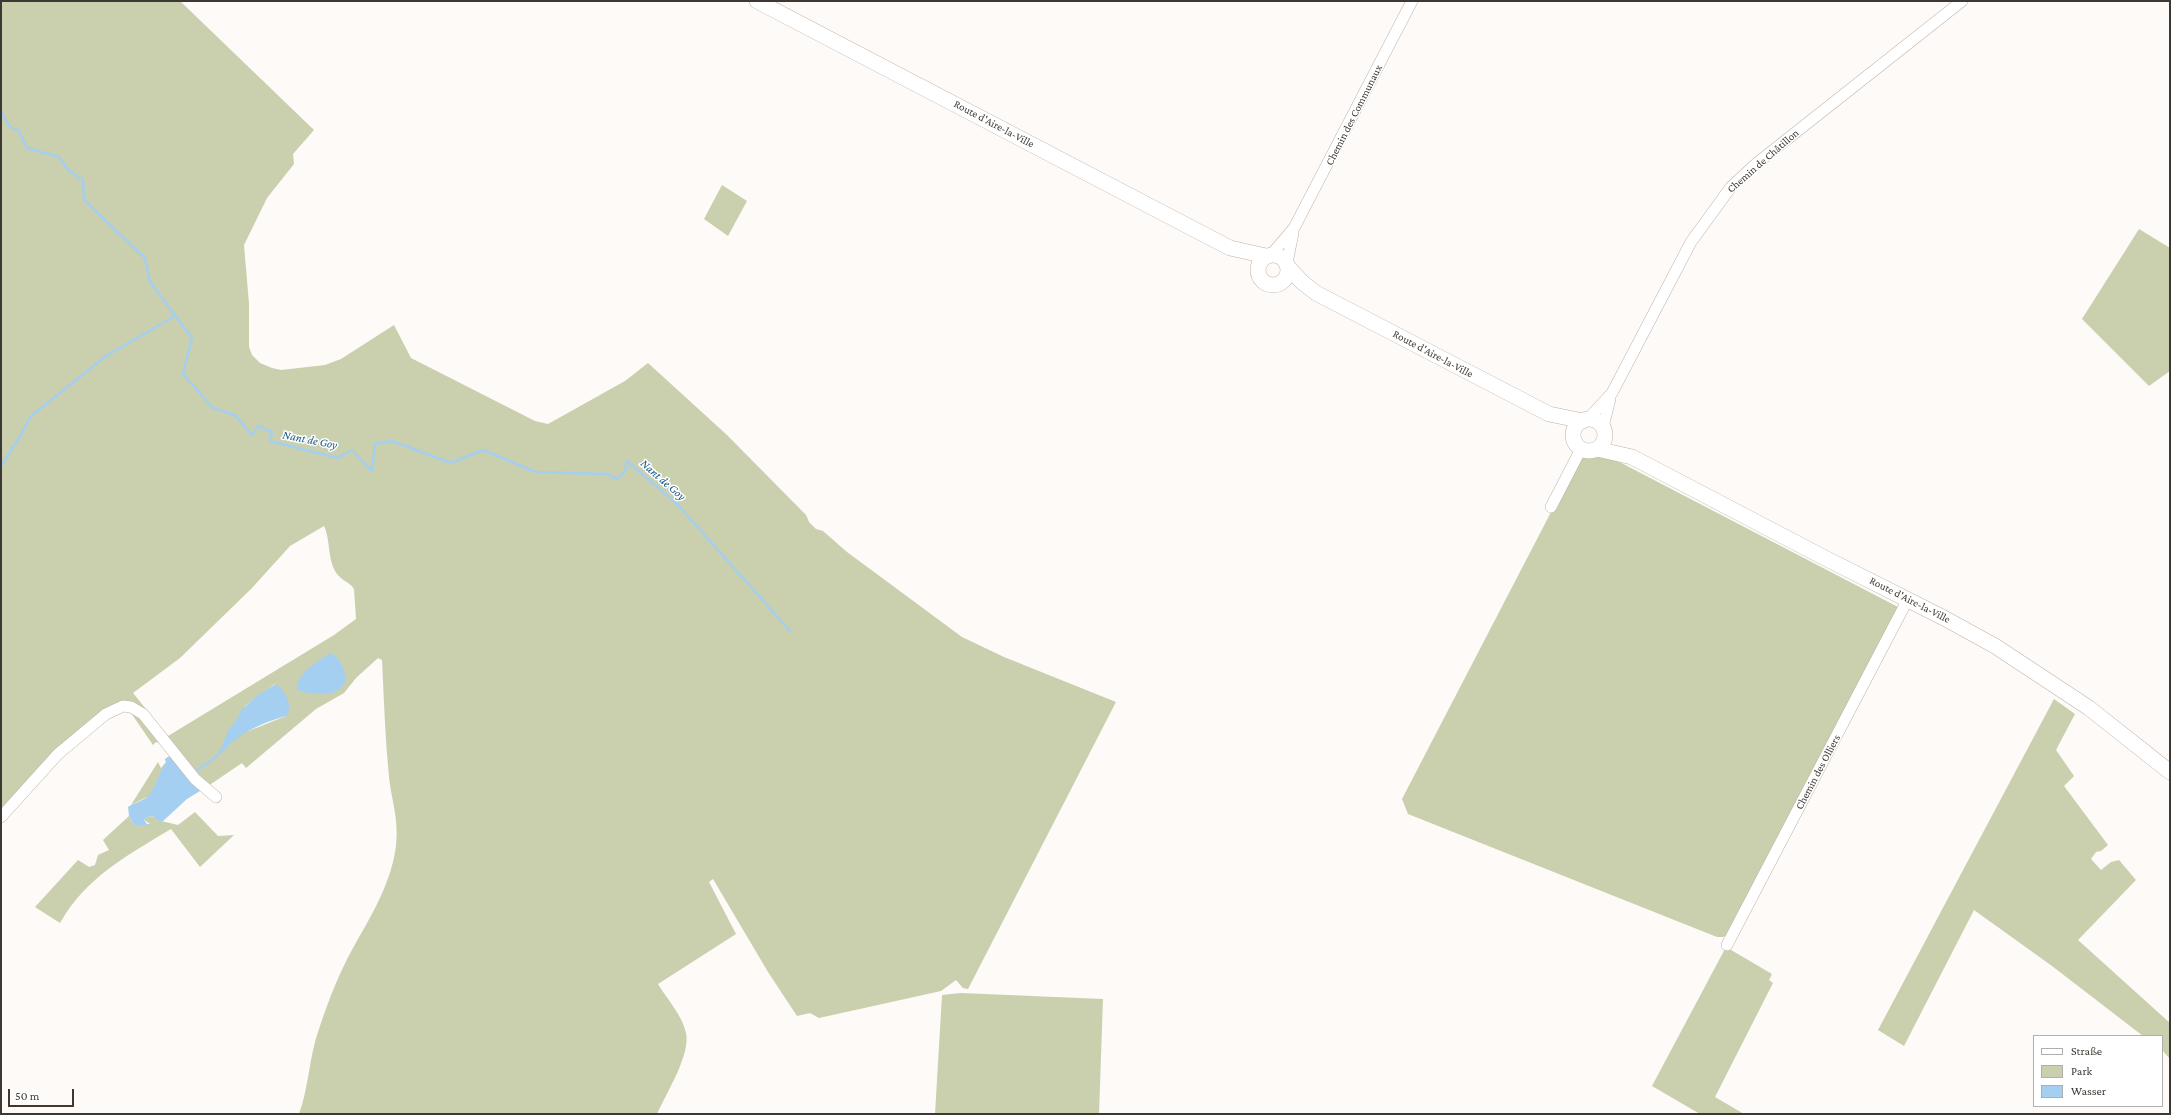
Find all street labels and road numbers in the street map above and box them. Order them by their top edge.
street label: Chemin des Communaux [1323,62,1385,168]
street label: Route d'Aire-la-Ville [952,97,1036,151]
street label: Chemin de Châtillon [1724,126,1802,196]
street label: Route d'Aire-la-Ville [1391,327,1475,381]
street label: Route d'Aire-la-Ville [1867,574,1953,626]
street label: Chemin des Olliers [1793,732,1843,812]

